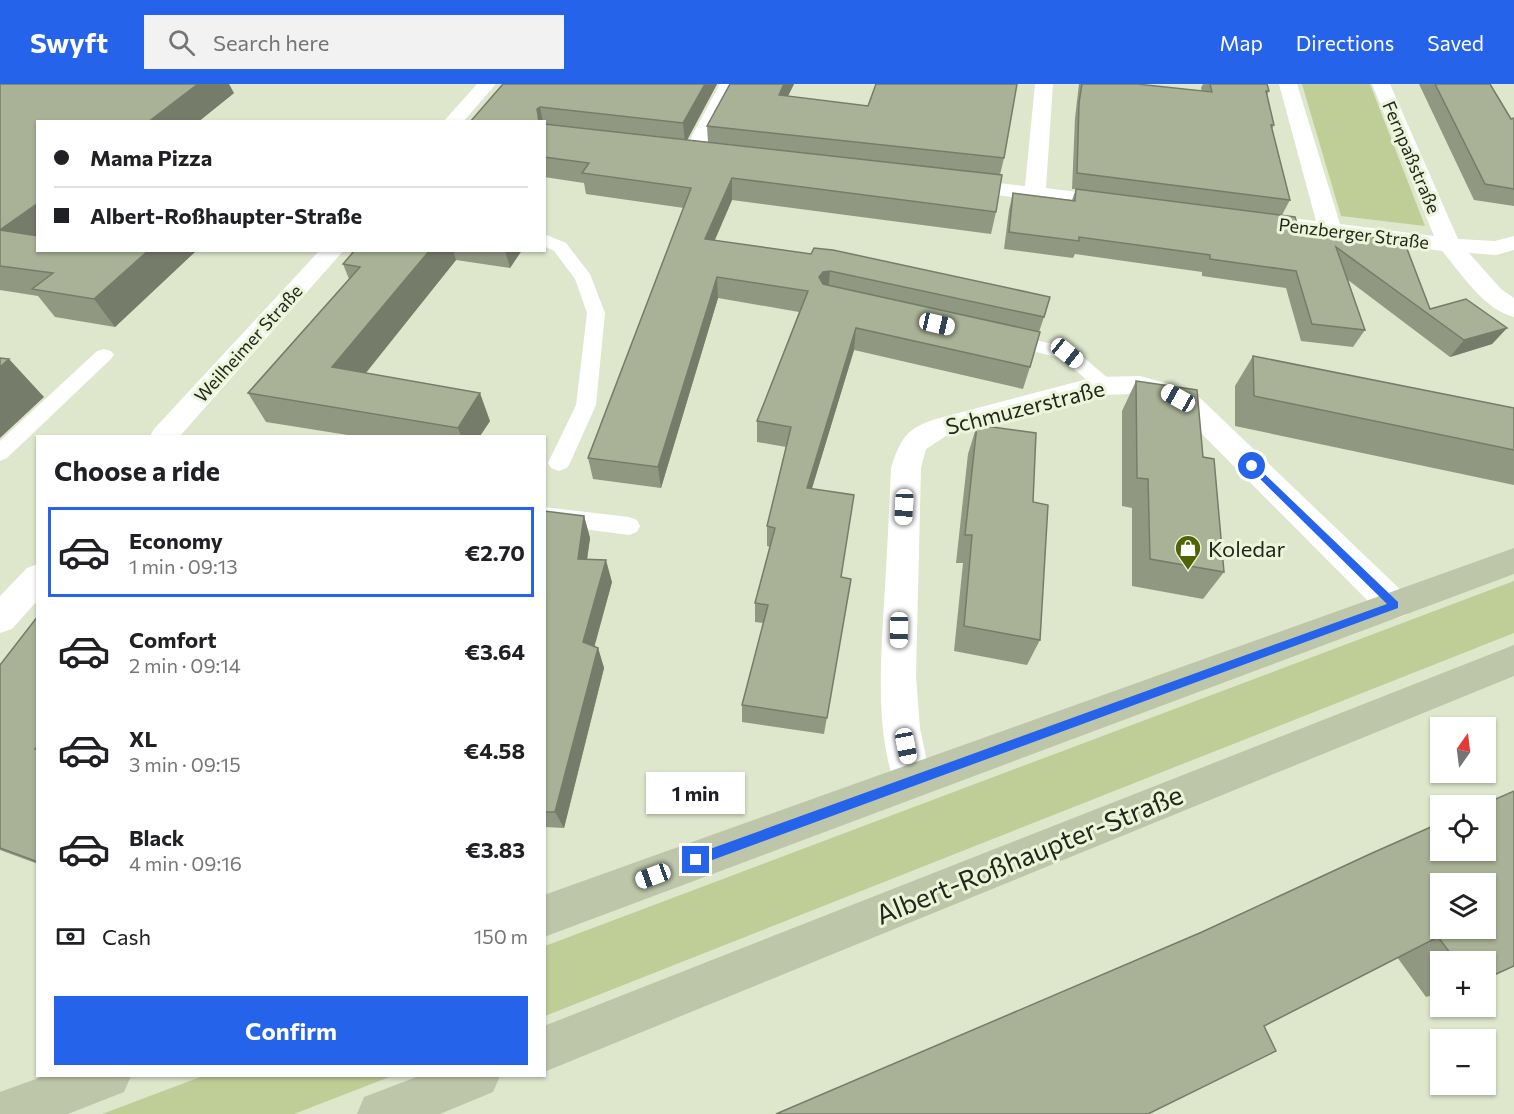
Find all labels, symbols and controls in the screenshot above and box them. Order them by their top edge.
search box [144,15,564,69]
text: Swyft [30,25,108,59]
icon: search [165,26,198,59]
text: Search here [213,29,329,56]
text: Map [1220,30,1263,55]
text: Directions [1296,30,1394,55]
text: Saved [1427,30,1484,55]
street label: Fernpaßstraße [1378,97,1446,217]
text: Mama Pizza [90,144,212,171]
text: Albert-Roßhaupter-Straße [90,202,362,229]
street label: Penzberger Straße [1278,213,1430,253]
street label: Weilheimer Straße [189,280,307,406]
car [917,311,957,337]
car [1047,335,1087,371]
street label: Schmuzerstraße [943,374,1107,440]
car [1158,381,1198,415]
route start [1238,452,1265,479]
text: Choose a ride [54,454,220,487]
car [894,489,914,525]
icon: car [57,525,111,579]
text: Economy [129,527,223,554]
shop icon: Koledar [1173,533,1203,571]
place label: Koledar [1208,535,1286,562]
text: €2.70 [465,539,525,566]
text: 1 min · 09:13 [129,554,238,578]
car [890,612,908,648]
icon: car [57,624,111,678]
text: Comfort [129,626,217,653]
text: €3.64 [464,638,525,665]
text: 2 min · 09:14 [129,653,241,677]
north arrow [1430,717,1496,783]
map controls [1430,717,1496,1095]
icon: car [57,723,111,777]
text: XL [129,725,157,752]
car [894,727,918,765]
text: €4.58 [464,737,525,764]
text: 3 min · 09:15 [129,752,241,776]
callout: 1 min [646,773,746,815]
street label: Albert-Roßhaupter-Straße [871,777,1187,931]
text: 1 min [672,781,719,805]
button: locate [1430,795,1496,861]
icon: car [57,822,111,876]
text: Black [129,824,184,851]
text: €3.83 [465,836,525,863]
route end [682,846,709,873]
text: 4 min · 09:16 [129,851,242,875]
car [633,861,673,891]
button: layers [1430,873,1496,939]
icon: cash [54,920,87,953]
text: Cash [102,923,151,950]
text: 150 m [474,924,528,948]
button: + [1430,951,1496,1017]
button: Confirm [54,996,528,1065]
button: − [1430,1029,1496,1095]

